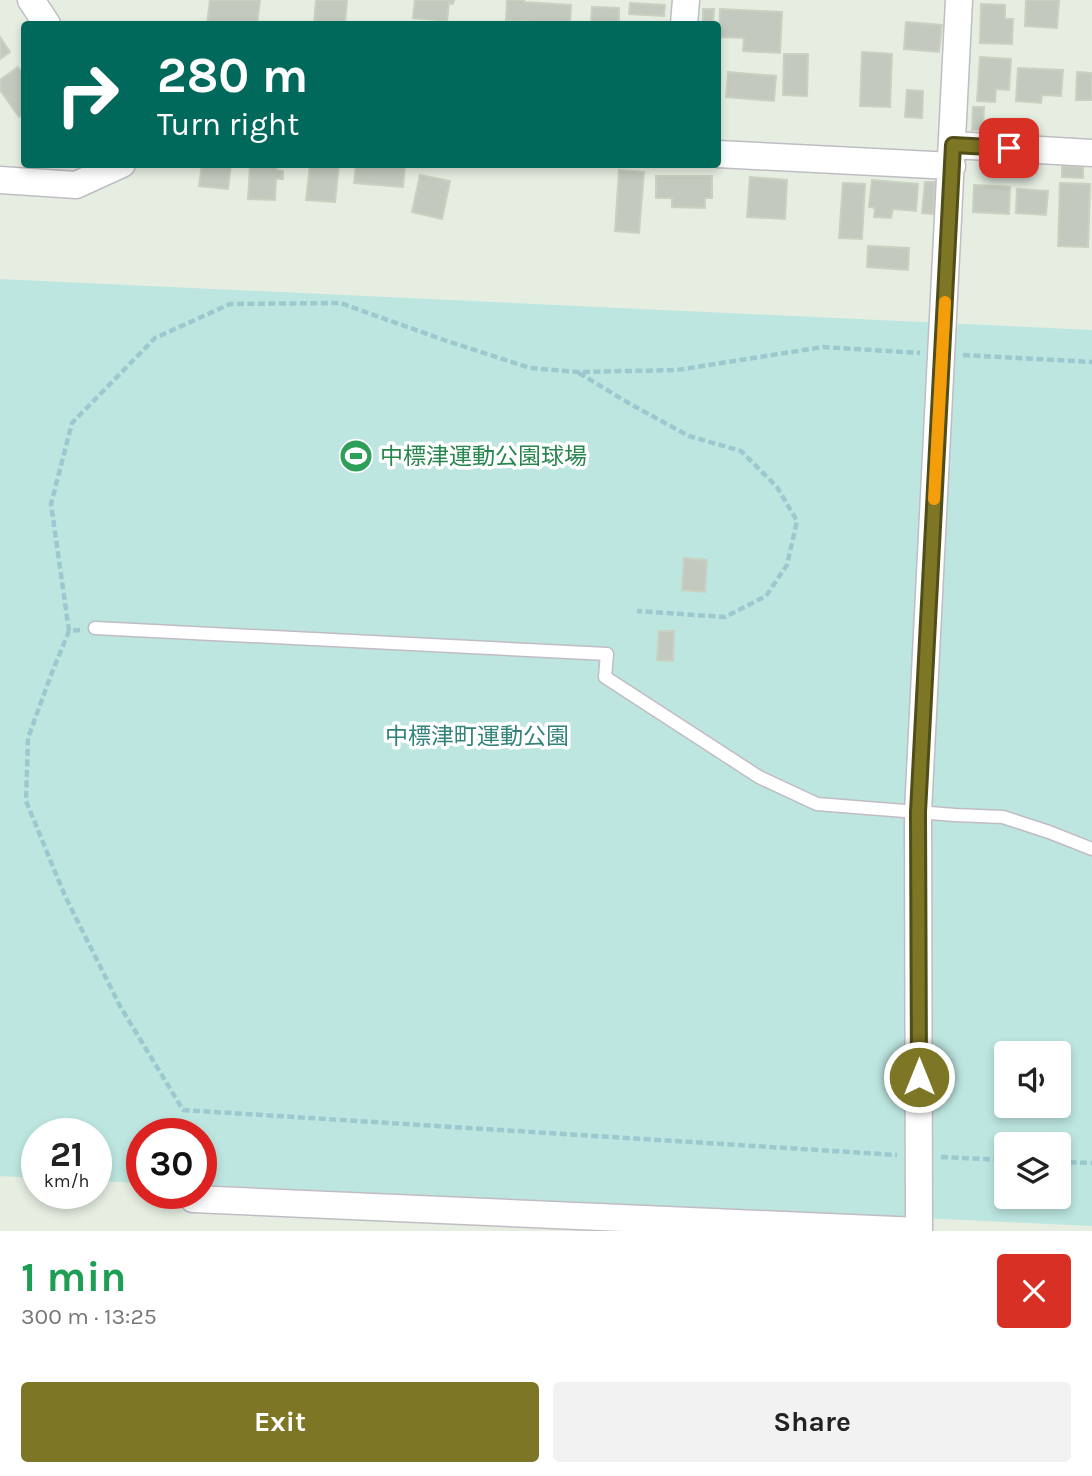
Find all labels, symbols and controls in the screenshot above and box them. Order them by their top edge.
text: 280 m [157,47,308,104]
icon: right [42,49,133,140]
text: Turn right [157,106,299,143]
pin [979,118,1039,178]
icon: arrive [990,129,1028,167]
sports icon: 中標津運動公園球場 [337,437,375,475]
place label: 中標津運動公園球場 [380,443,587,470]
park label: 中標津町運動公園 [385,723,569,750]
position arrow [882,1040,956,1114]
map controls [994,1041,1071,1209]
button: sound [994,1041,1071,1118]
speed limit sign: 30 [126,1118,217,1209]
button: layers [994,1132,1071,1209]
text: 21 [50,1134,83,1175]
text: km/h [44,1170,89,1192]
text: 1 min [21,1252,126,1302]
button: close [997,1254,1071,1328]
text: 300 m · 13:25 [21,1303,157,1330]
button: Exit [21,1382,539,1462]
button: Share [553,1382,1071,1462]

